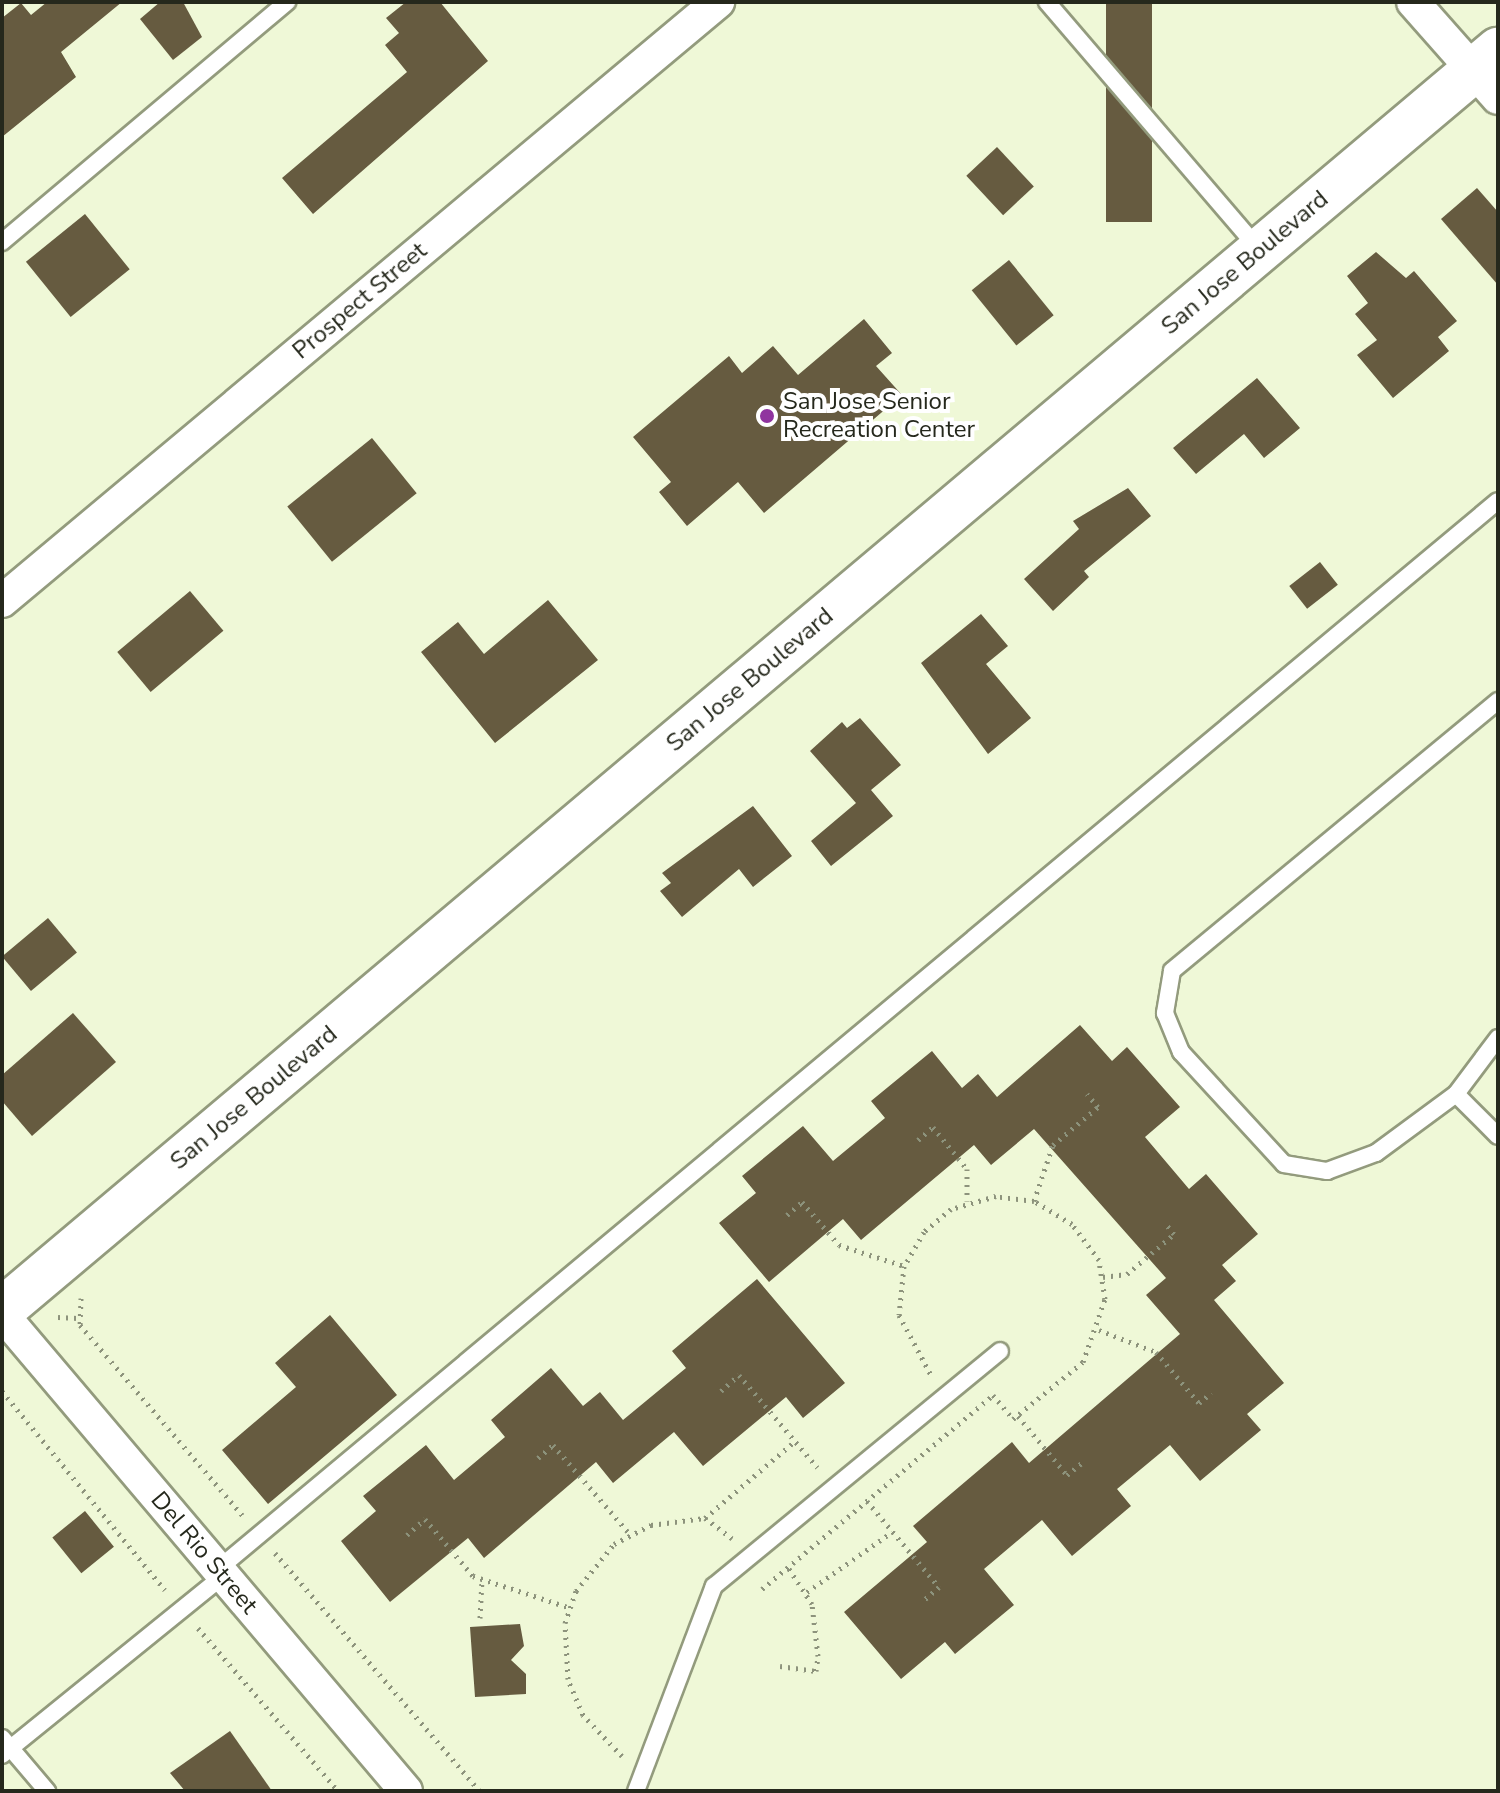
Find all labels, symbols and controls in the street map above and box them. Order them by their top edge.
street label: San Jose Boulevard [1156,185,1334,341]
street label: Prospect Street [287,237,433,365]
place label: San Jose Senior Recreation Center [783,388,975,444]
marker: San Jose Senior Recreation Center [758,407,776,425]
street label: San Jose Boulevard [661,602,839,758]
street label: San Jose Boulevard [165,1020,343,1176]
street label: Del Rio Street [145,1486,263,1620]

